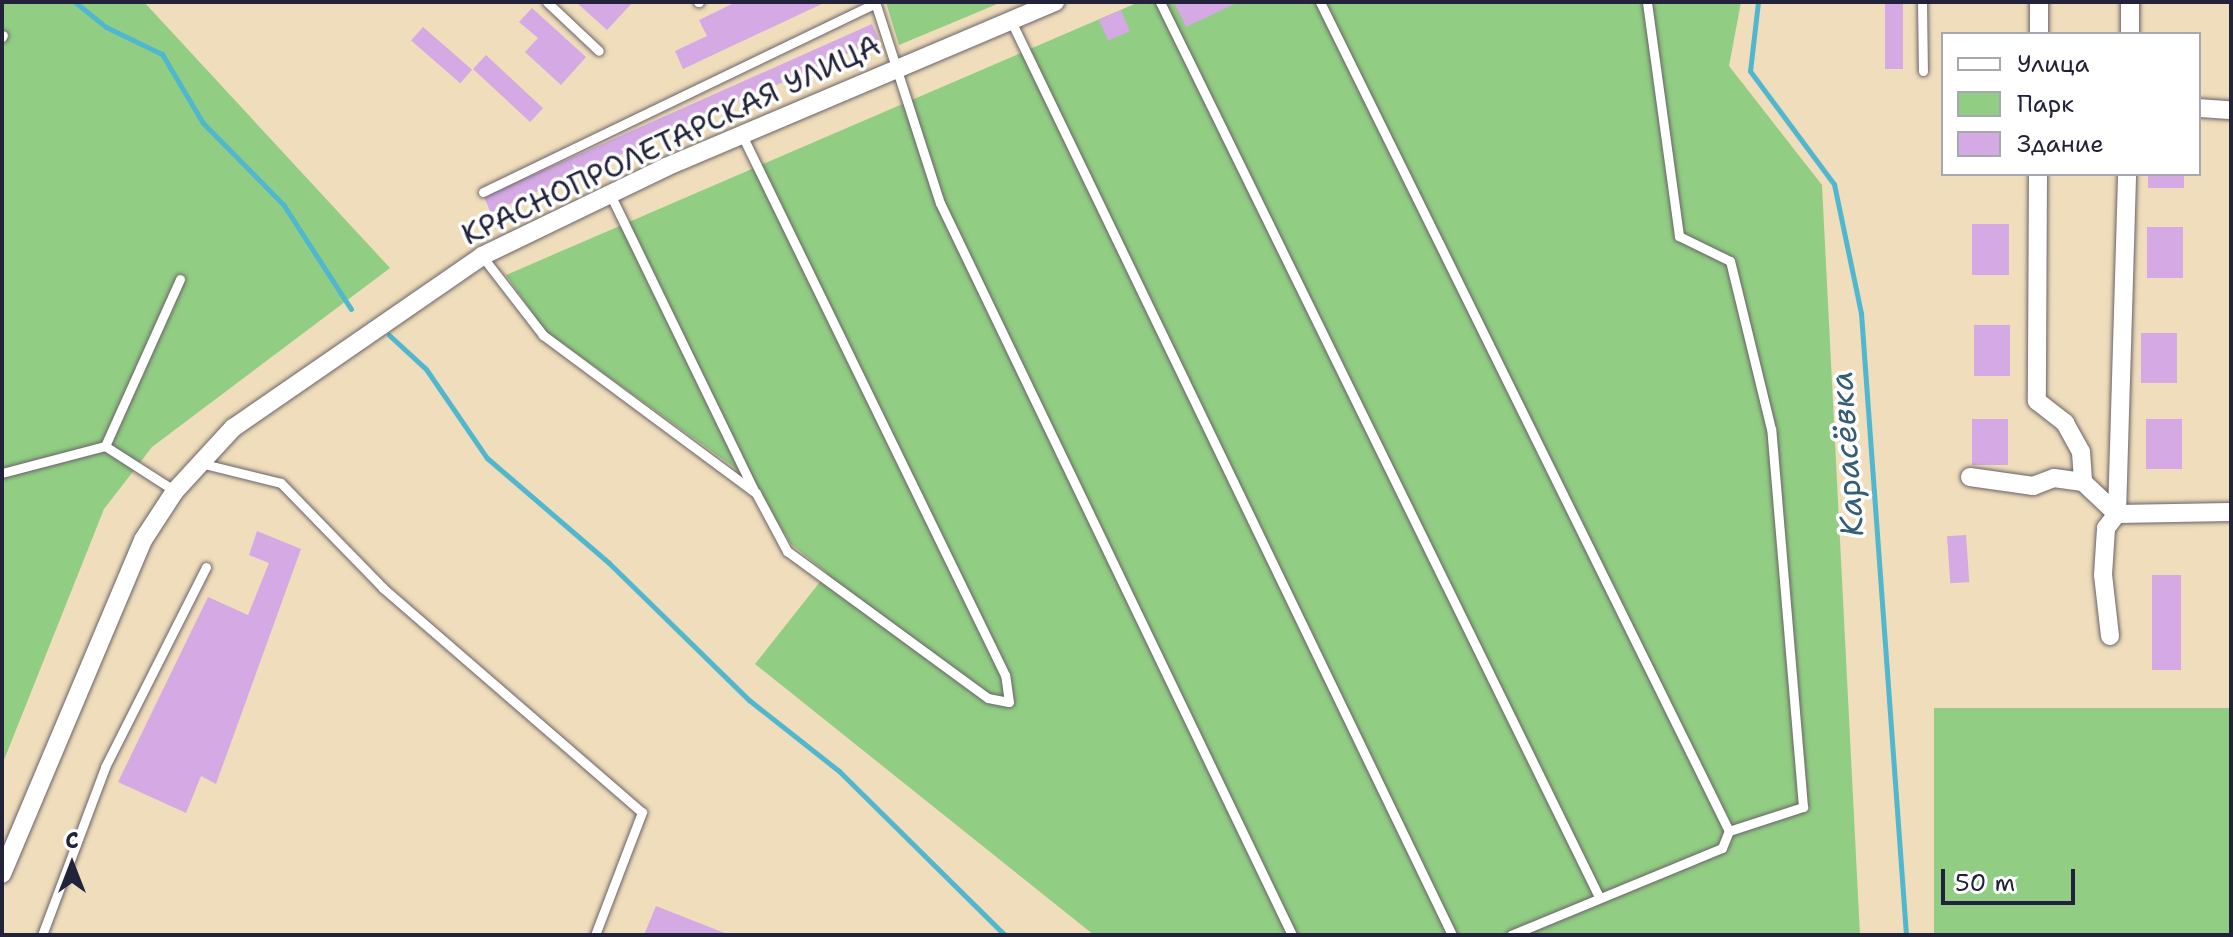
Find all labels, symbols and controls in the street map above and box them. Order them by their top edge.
street label: КРАСНОПРОЛЕТАРСКАЯ УЛИЦА [456,27,886,253]
legend [1941,32,2201,176]
text: Улица [2017,48,2090,80]
text: Парк [2017,88,2074,120]
text: Здание [2017,128,2104,160]
water label: Карасёвка [1822,370,1872,538]
north arrow [32,825,112,905]
text: С [65,826,79,855]
scale bar [1945,853,2079,903]
text: 50 m [1955,867,2015,899]

